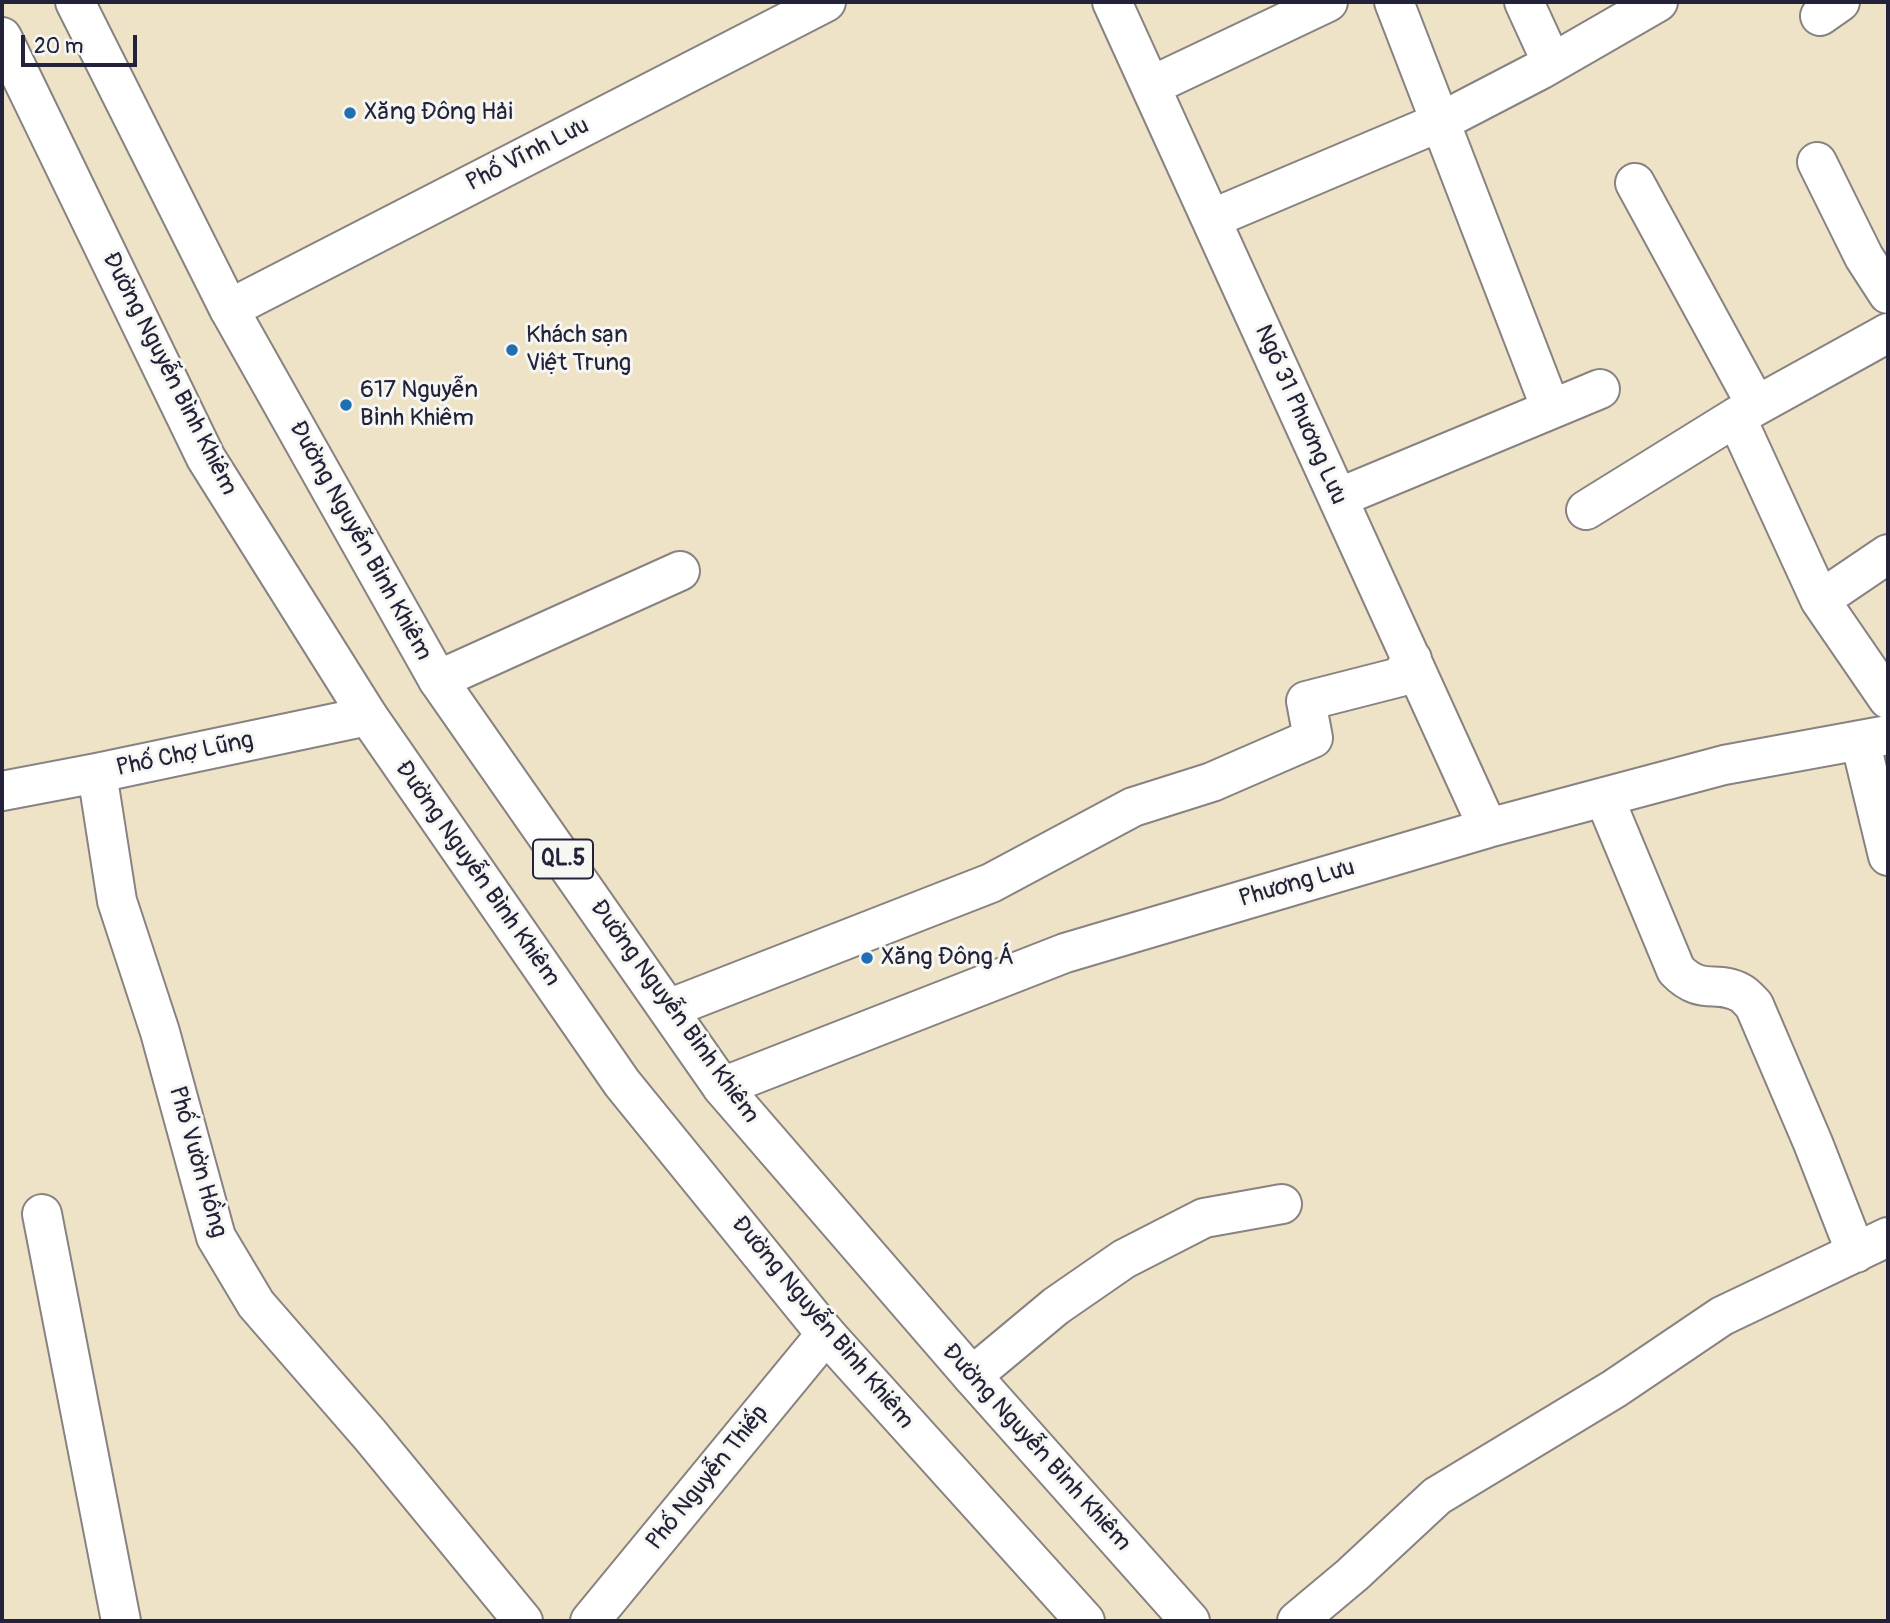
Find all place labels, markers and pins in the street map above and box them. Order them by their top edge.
place label: Xăng Đông Hải [364,99,513,127]
marker: Xăng Đông Hải [342,105,358,121]
place label: Khách sạn Việt Trung [526,322,631,378]
marker: Khách sạn Việt Trung [504,342,520,358]
place label: 617 Nguyễn Bỉnh Khiêm [360,377,478,433]
marker: 617 Nguyễn Bỉnh Khiêm [338,397,354,413]
place label: Xăng Đông Á [881,944,1014,972]
marker: Xăng Đông Á [859,950,875,966]

